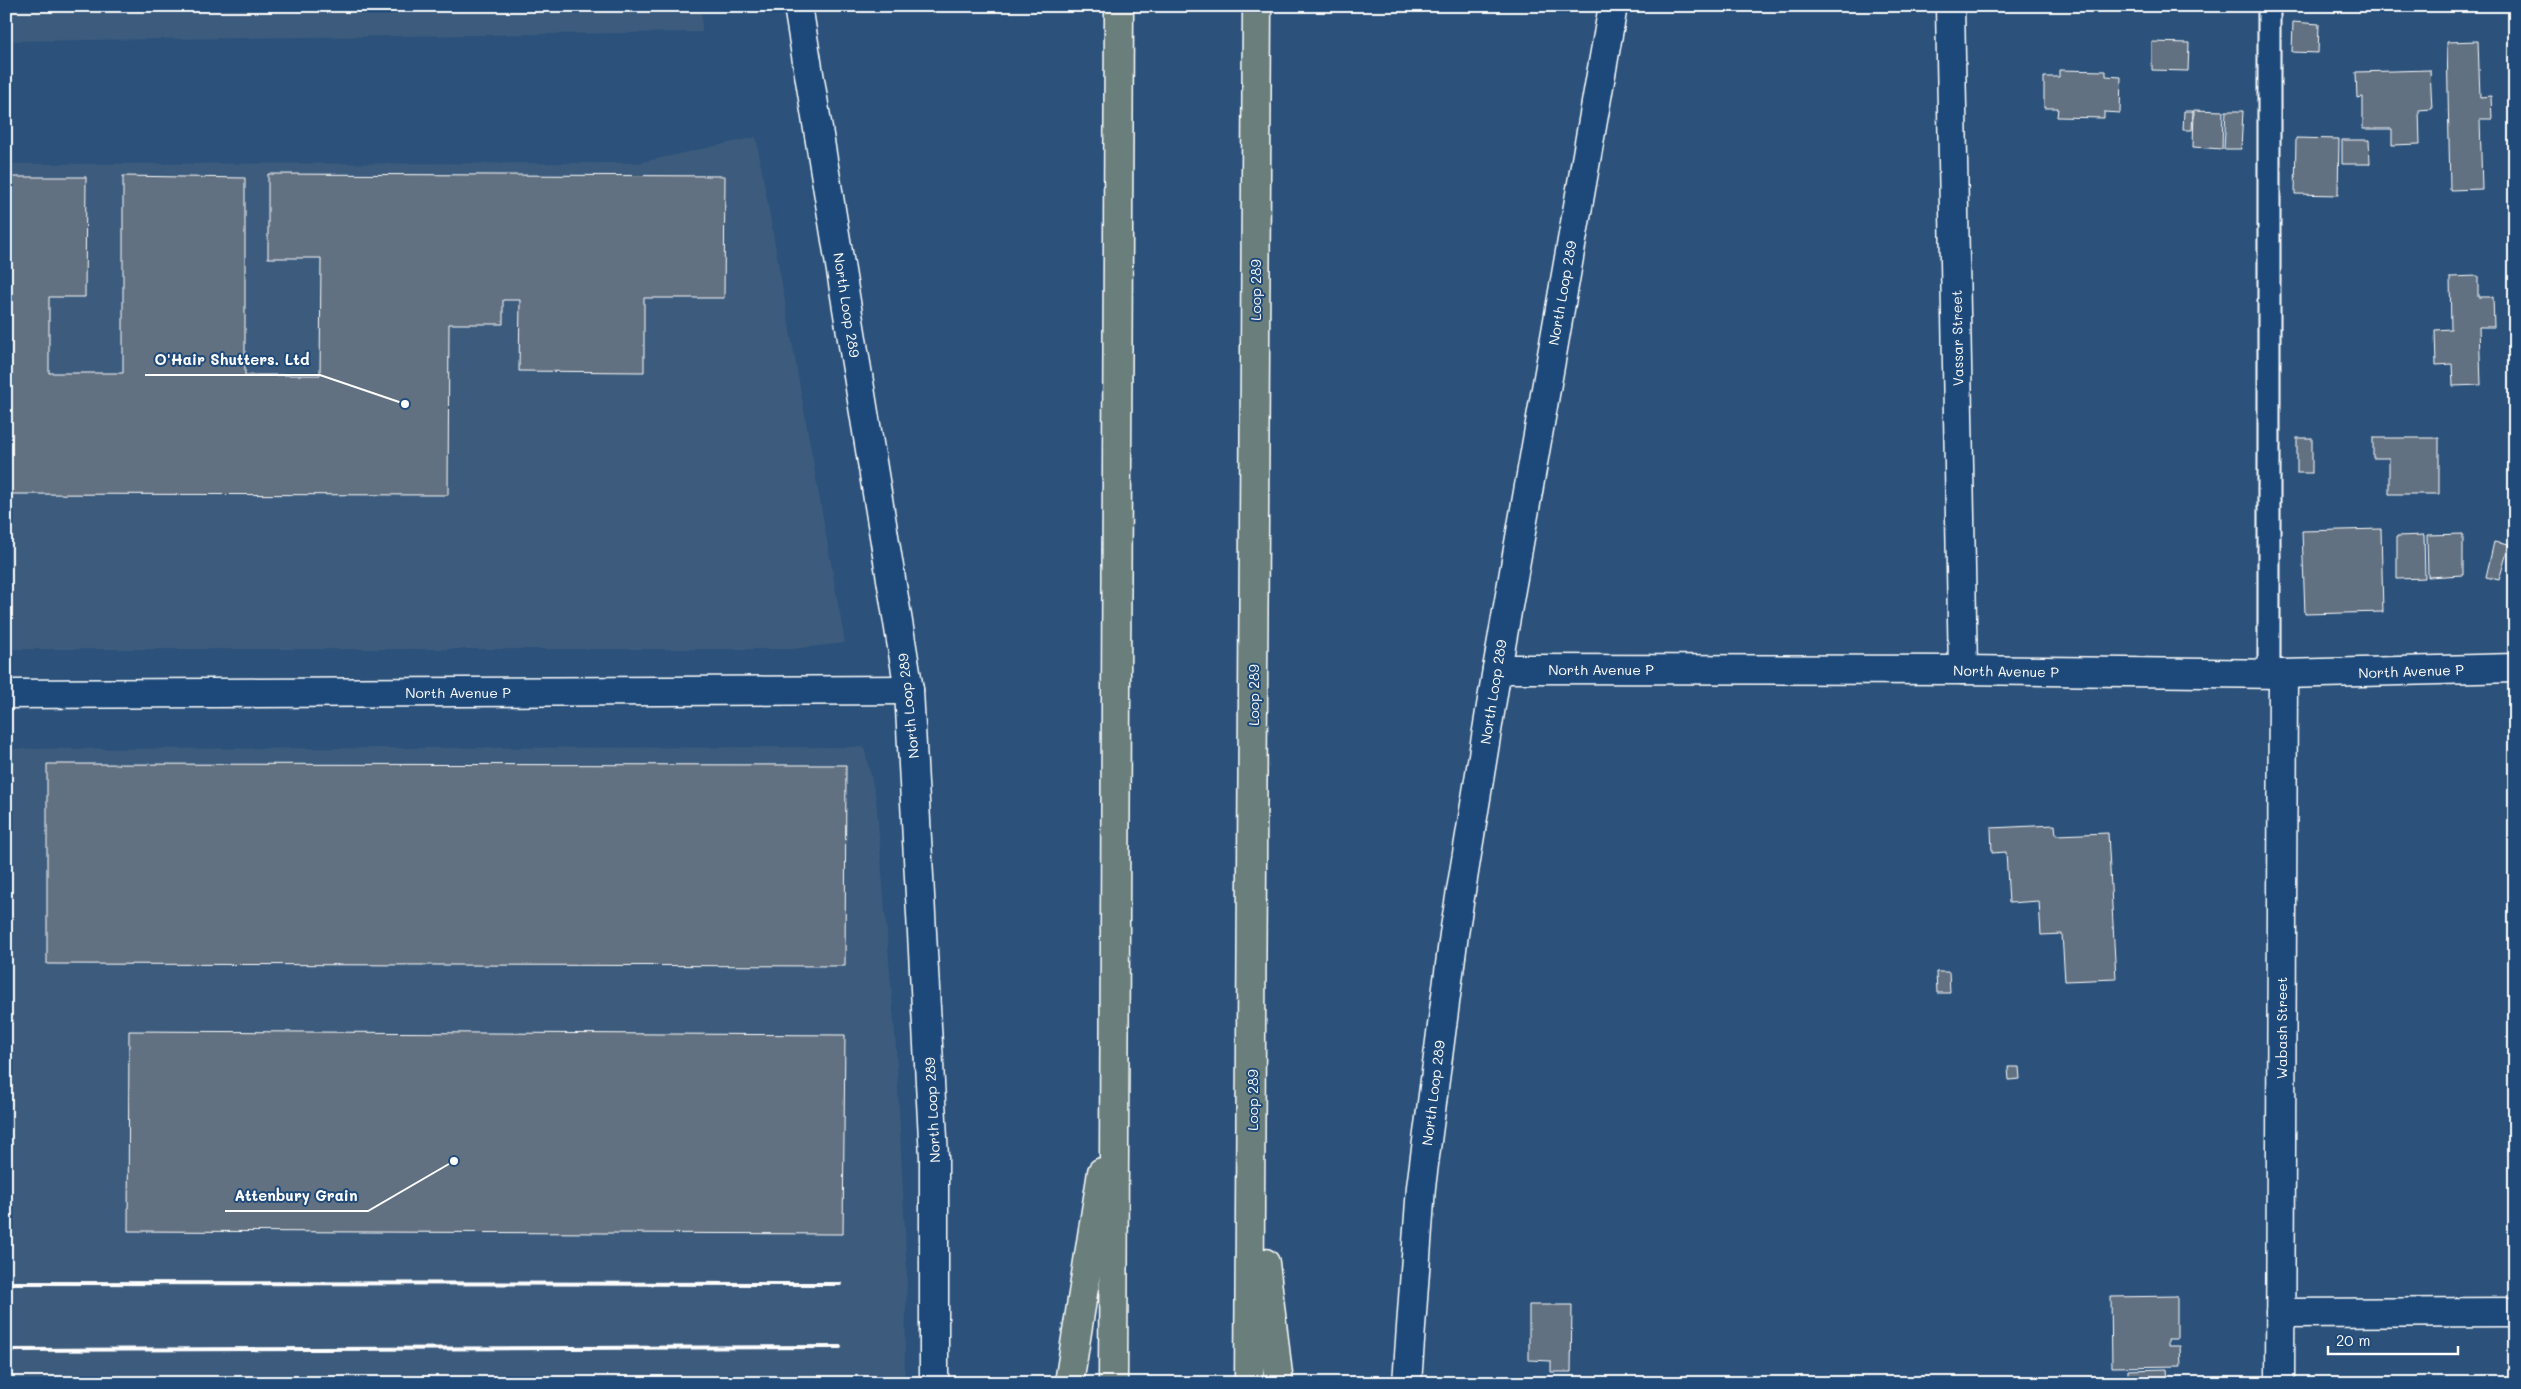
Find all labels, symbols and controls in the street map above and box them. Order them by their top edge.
street label: North Loop 289 [1543,239,1581,347]
street label: North Loop 289 [829,251,865,359]
street label: Loop 289 [1246,259,1265,321]
street label: Vassar Street [1947,290,1967,386]
callout: O'Hair Shutters. Ltd [145,345,320,375]
text: O'Hair Shutters. Ltd [155,349,310,369]
street label: North Loop 289 [1475,638,1511,746]
street label: North Loop 289 [893,652,923,760]
street label: North Avenue P [1548,660,1654,679]
street label: North Avenue P [2358,660,2465,682]
street label: North Avenue P [1953,661,2059,681]
street label: Loop 289 [1244,664,1263,726]
street label: North Avenue P [405,683,511,702]
street label: Wabash Street [2272,977,2291,1079]
street label: North Loop 289 [1417,1039,1449,1147]
street label: North Loop 289 [920,1057,944,1163]
street label: Loop 289 [1243,1069,1262,1131]
callout: Attenbury Grain [225,1181,368,1211]
text: Attenbury Grain [234,1185,358,1205]
scale bar [2328,1324,2458,1356]
text: 20 m [2336,1330,2370,1350]

